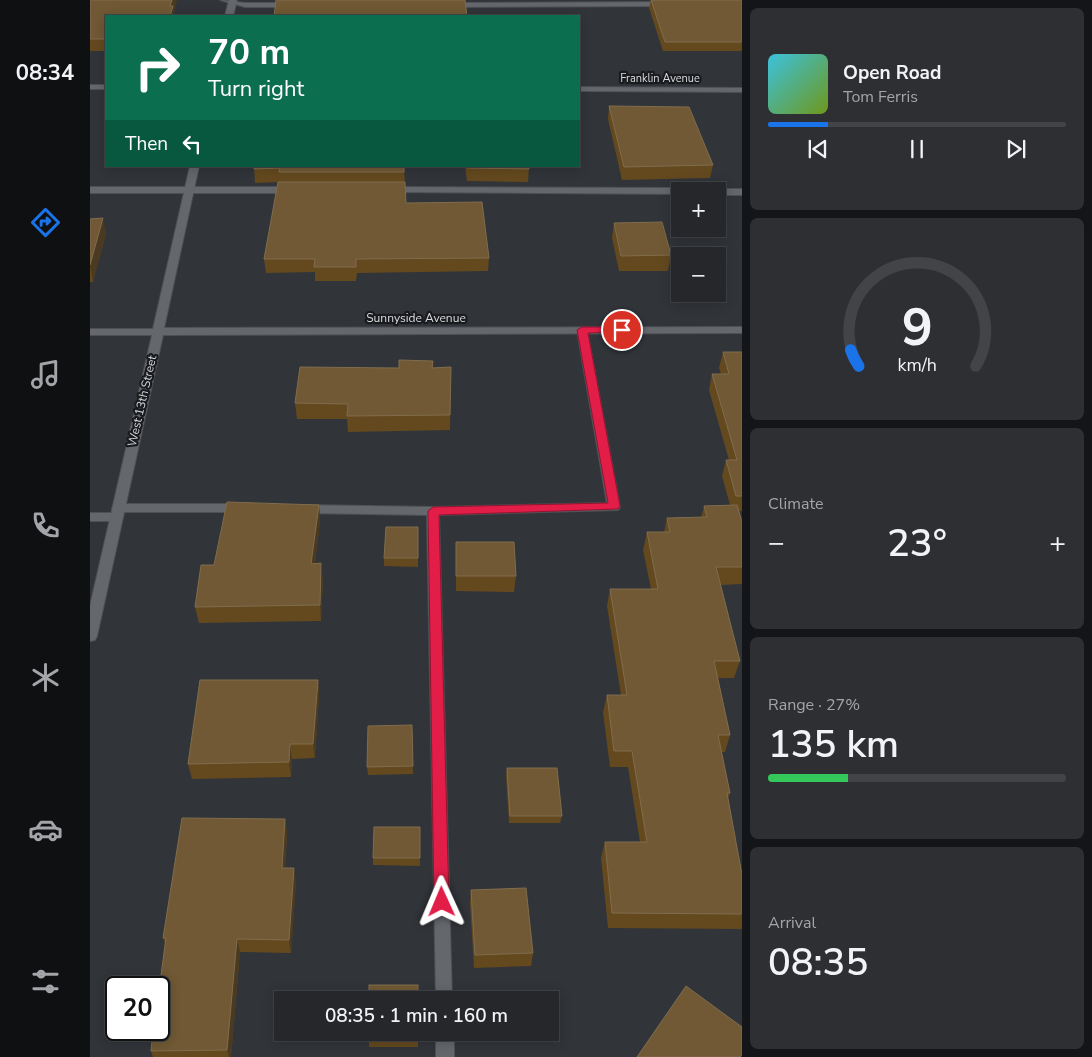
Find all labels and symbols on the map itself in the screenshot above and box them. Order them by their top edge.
street label: Franklin Avenue [620,71,700,86]
pin [601,309,643,351]
street label: Sunnyside Avenue [366,310,466,326]
street label: West 13th Street [124,353,160,448]
position arrow [415,875,467,927]
speed limit sign: 20 [105,976,170,1041]

